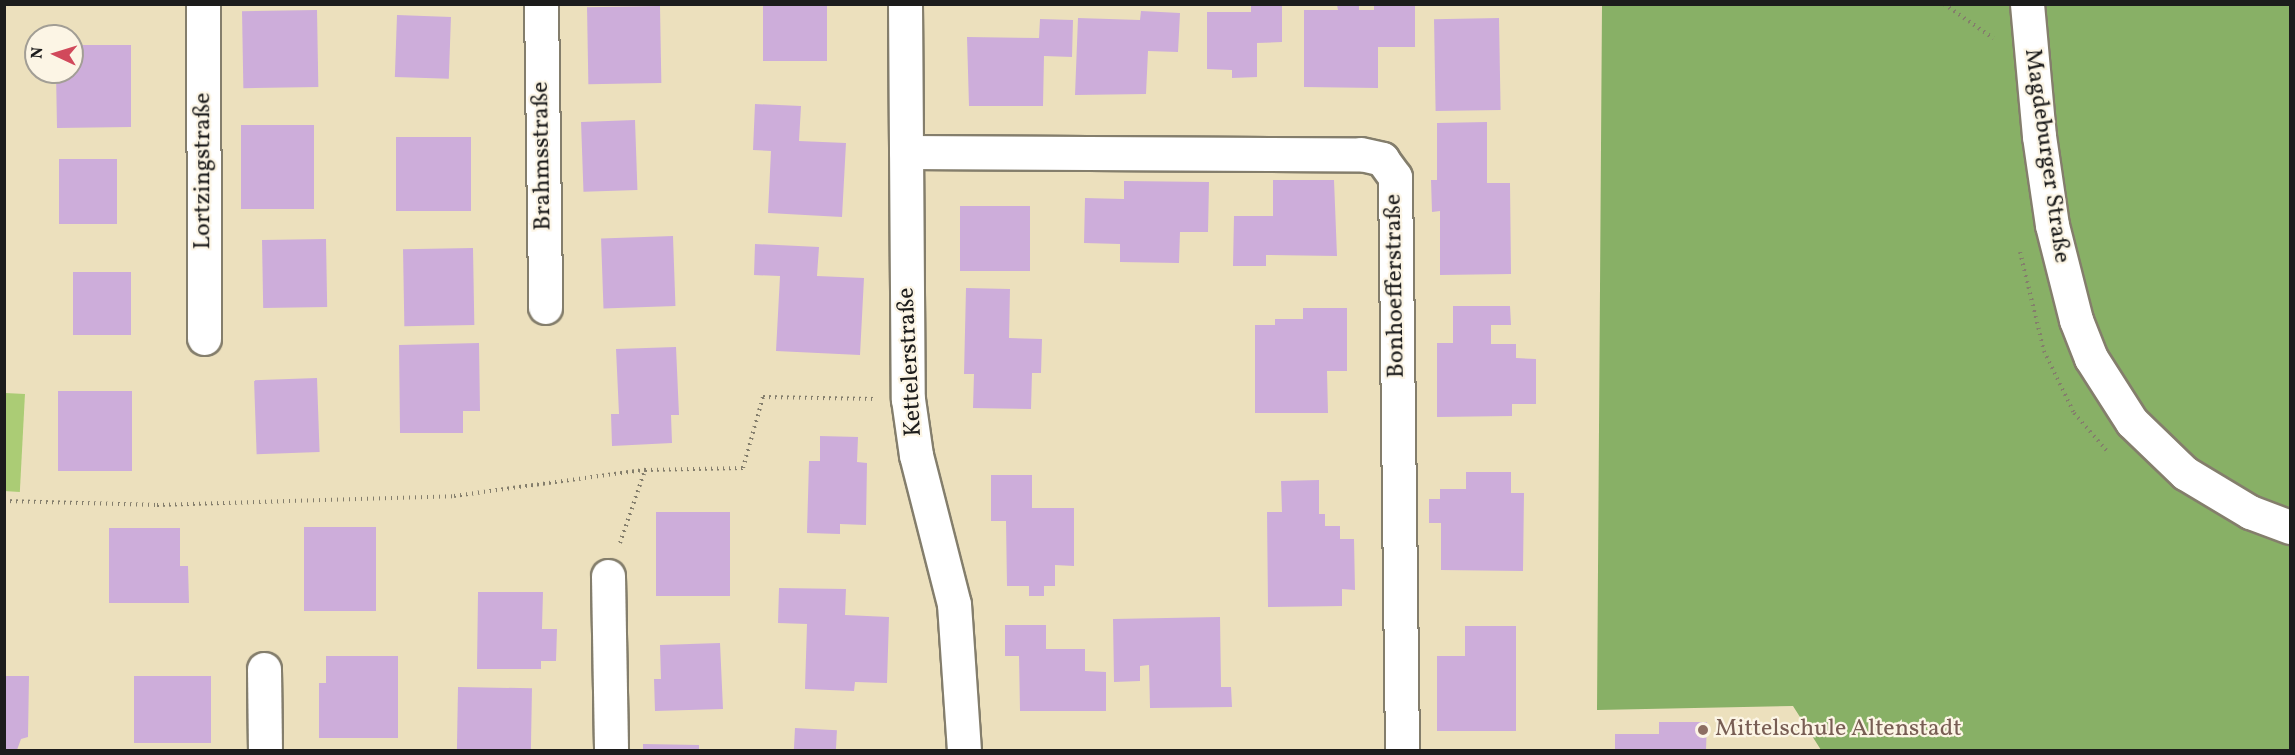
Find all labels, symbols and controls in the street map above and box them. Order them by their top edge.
north arrow [24,24,84,84]
text: N [27,46,49,59]
street label: Magdeburger Straße [2017,47,2075,265]
street label: Brahmsstraße [527,81,559,231]
street label: Lortzingstraße [190,93,218,249]
street label: Bonhoefferstraße [1380,194,1412,378]
street label: Kettelerstraße [893,287,929,437]
place label: Mittelschule Altenstadt [1715,716,1962,744]
marker: Mittelschule Altenstadt [1696,723,1710,737]

